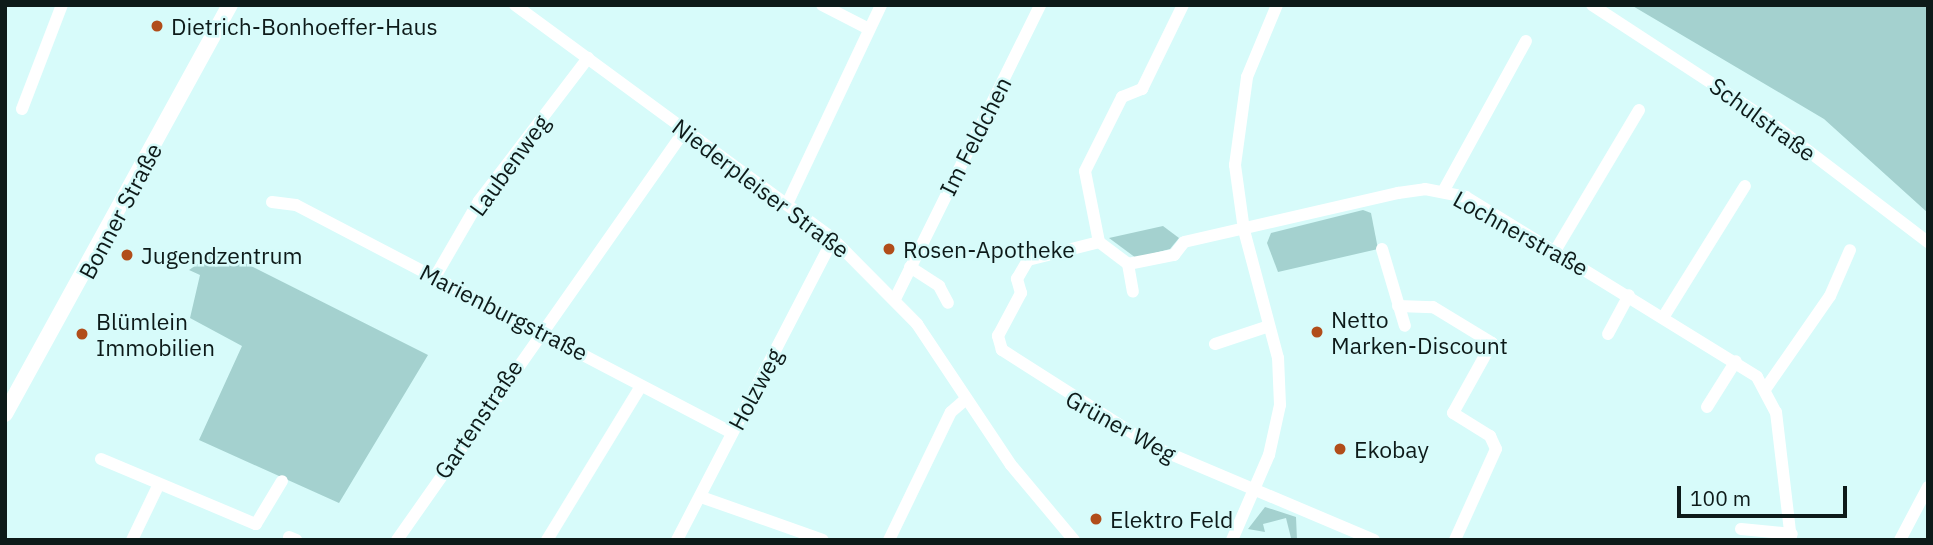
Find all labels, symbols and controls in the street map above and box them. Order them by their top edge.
place label: Dietrich-Bonhoeffer-Haus [171,12,438,40]
marker: Dietrich-Bonhoeffer-Haus [149,18,165,34]
street label: Schulstraße [1705,71,1821,167]
street label: Im Feldchen [933,72,1017,200]
street label: Laubenweg [463,109,555,221]
street label: Niederpleiser Straße [667,113,855,263]
street label: Bonner Straße [73,138,167,284]
street label: Lochnerstraße [1449,185,1593,281]
place label: Rosen-Apotheke [903,235,1075,263]
place label: Jugendzentrum [141,241,303,269]
marker: Rosen-Apotheke [881,241,897,257]
marker: Jugendzentrum [119,247,135,263]
street label: Marienburgstraße [416,258,592,366]
place label: Netto Marken-Discount [1331,305,1508,359]
place label: Blümlein Immobilien [96,307,215,361]
marker: Netto Marken-Discount [1309,324,1325,340]
marker: Blümlein Immobilien [74,326,90,342]
street label: Holzweg [722,343,788,435]
street label: Gartenstraße [428,354,528,484]
street label: Grüner Weg [1061,384,1181,468]
place label: Ekobay [1354,435,1429,463]
marker: Ekobay [1332,441,1348,457]
scale bar [1681,472,1851,516]
text: 100 m [1690,484,1751,512]
place label: Elektro Feld [1110,505,1233,533]
marker: Elektro Feld [1088,511,1104,527]

